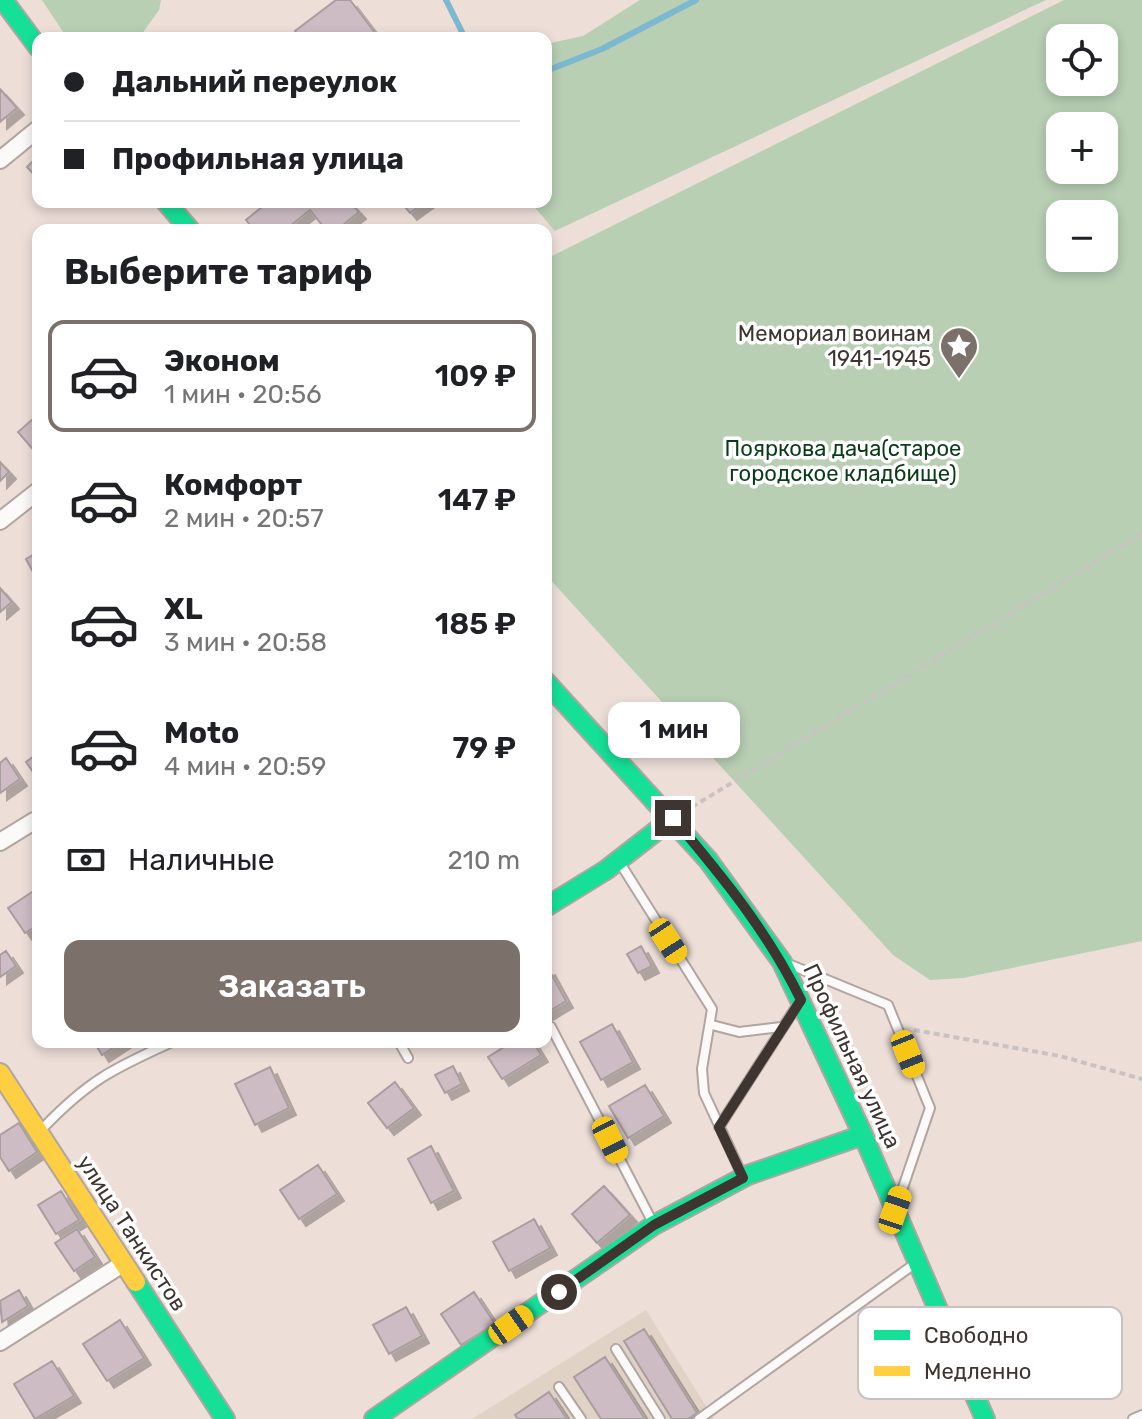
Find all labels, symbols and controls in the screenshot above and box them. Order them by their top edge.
map controls [1046,24,1118,272]
button: locate [1046,24,1118,96]
text: Дальний переулок [112,64,397,100]
button: + [1046,112,1118,184]
text: Профильная улица [112,141,404,177]
button: − [1046,200,1118,272]
text: Выберите тариф [64,250,373,293]
place label: Мемориал воинам 1941-1945 [738,320,931,372]
place icon: Мемориал воинам 1941-1945 [938,325,980,380]
icon: car [68,340,140,412]
text: Эконом [164,343,280,379]
text: 109 ₽ [435,358,516,394]
text: 1 мин · 20:56 [164,379,322,410]
park label: Пояркова дача(старое городское кладбище) [725,435,961,487]
icon: car [68,464,140,536]
text: Комфорт [164,467,302,503]
text: 147 ₽ [438,482,516,518]
text: 2 мин · 20:57 [164,503,324,534]
icon: car [68,588,140,660]
text: XL [164,591,203,627]
text: 185 ₽ [435,606,516,642]
text: 3 мин · 20:58 [164,627,327,658]
callout: 1 мин [607,702,739,758]
icon: car [68,712,140,784]
text: 1 мин [639,714,709,745]
text: Moto [164,715,239,751]
text: 79 ₽ [453,730,516,766]
text: 4 мин · 20:59 [164,751,327,782]
route end [655,800,691,836]
icon: cash [64,838,108,882]
text: Наличные [128,842,274,878]
text: 210 m [448,845,520,876]
car [645,914,691,968]
button: Заказать [64,940,520,1032]
street label: Профильная улица [797,959,907,1153]
car [888,1027,928,1081]
car [588,1113,632,1167]
street label: улица Танкистов [72,1150,192,1316]
car [876,1183,914,1237]
route start [541,1274,577,1310]
car [484,1301,538,1349]
legend [858,1307,1122,1399]
text: Свободно [924,1322,1028,1349]
text: Медленно [924,1358,1032,1385]

